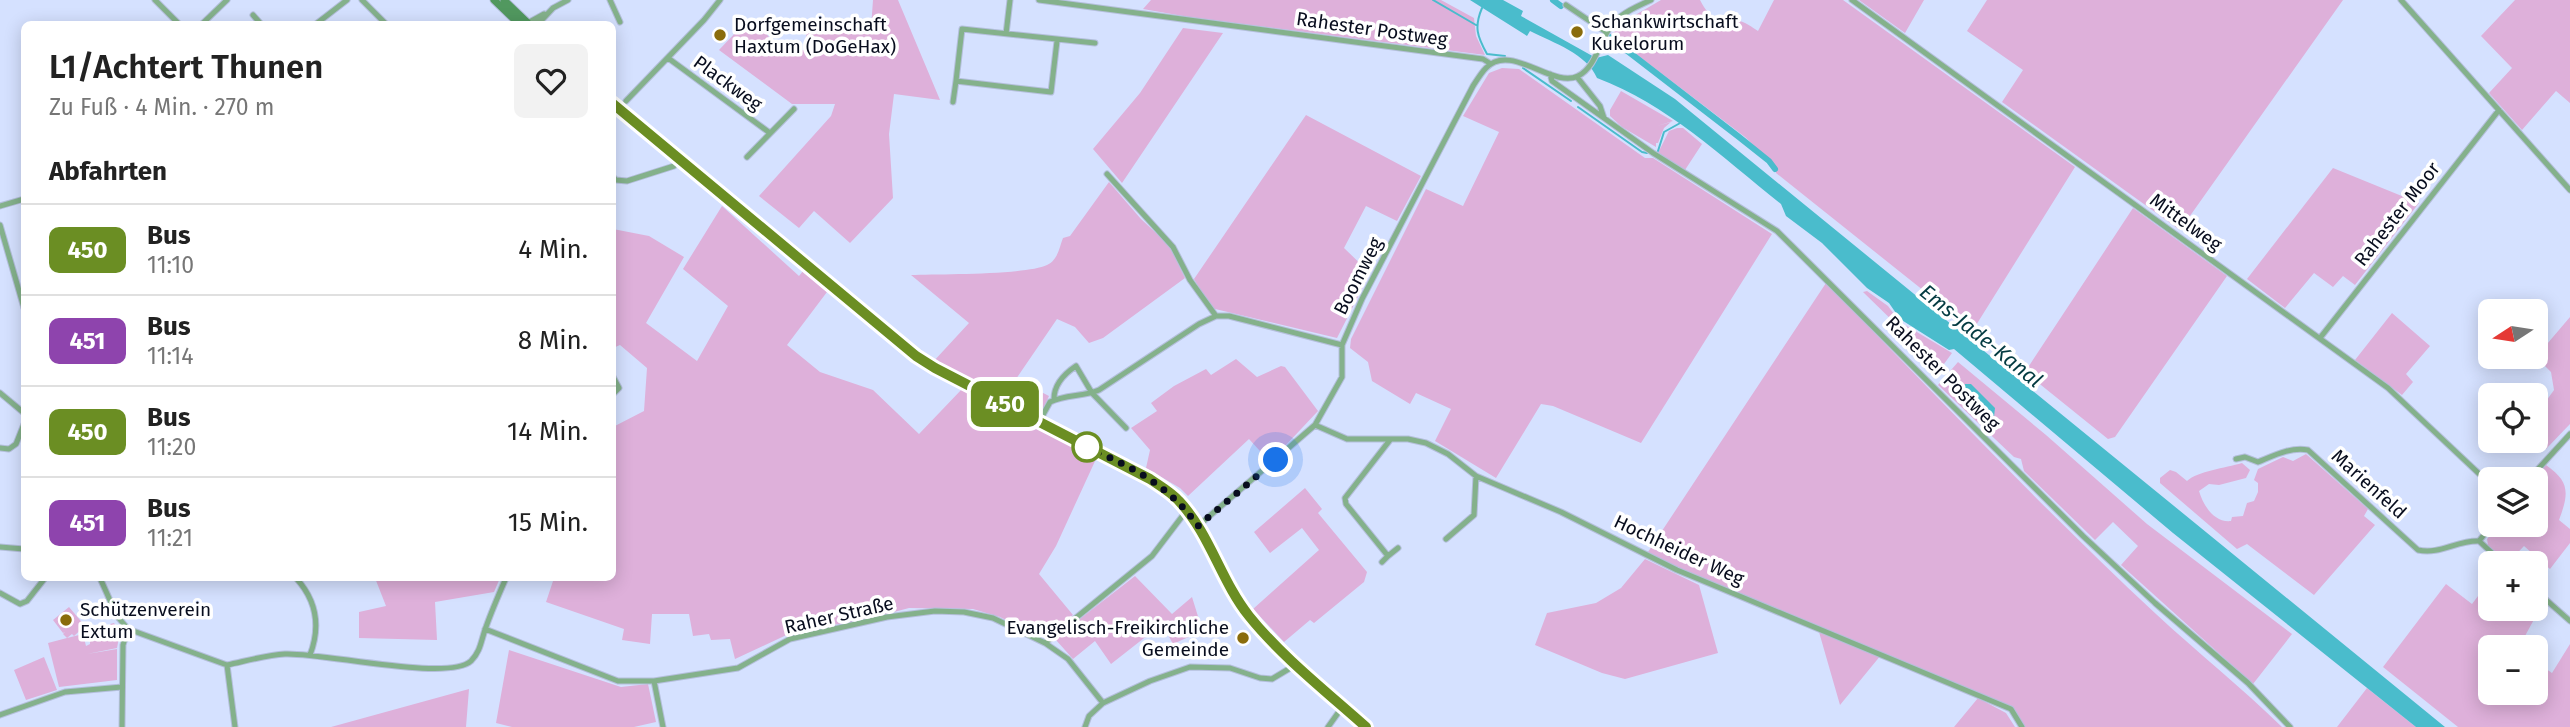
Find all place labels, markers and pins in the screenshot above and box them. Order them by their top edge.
place label: Schankwirtschaft Kukelorum [1591,10,1739,55]
place label: Dorfgemeinschaft Haxtum (DoGeHax) [734,13,896,58]
marker: Schankwirtschaft Kukelorum [1569,24,1585,40]
marker: Dorfgemeinschaft Haxtum (DoGeHax) [712,27,728,43]
unlabelled marker [1072,432,1102,462]
place label: Schützenverein Extum [80,598,211,643]
marker: Schützenverein Extum [58,612,74,628]
place label: Evangelisch-Freikirchliche Gemeinde [1006,616,1229,661]
marker: Evangelisch-Freikirchliche Gemeinde [1235,630,1251,646]

